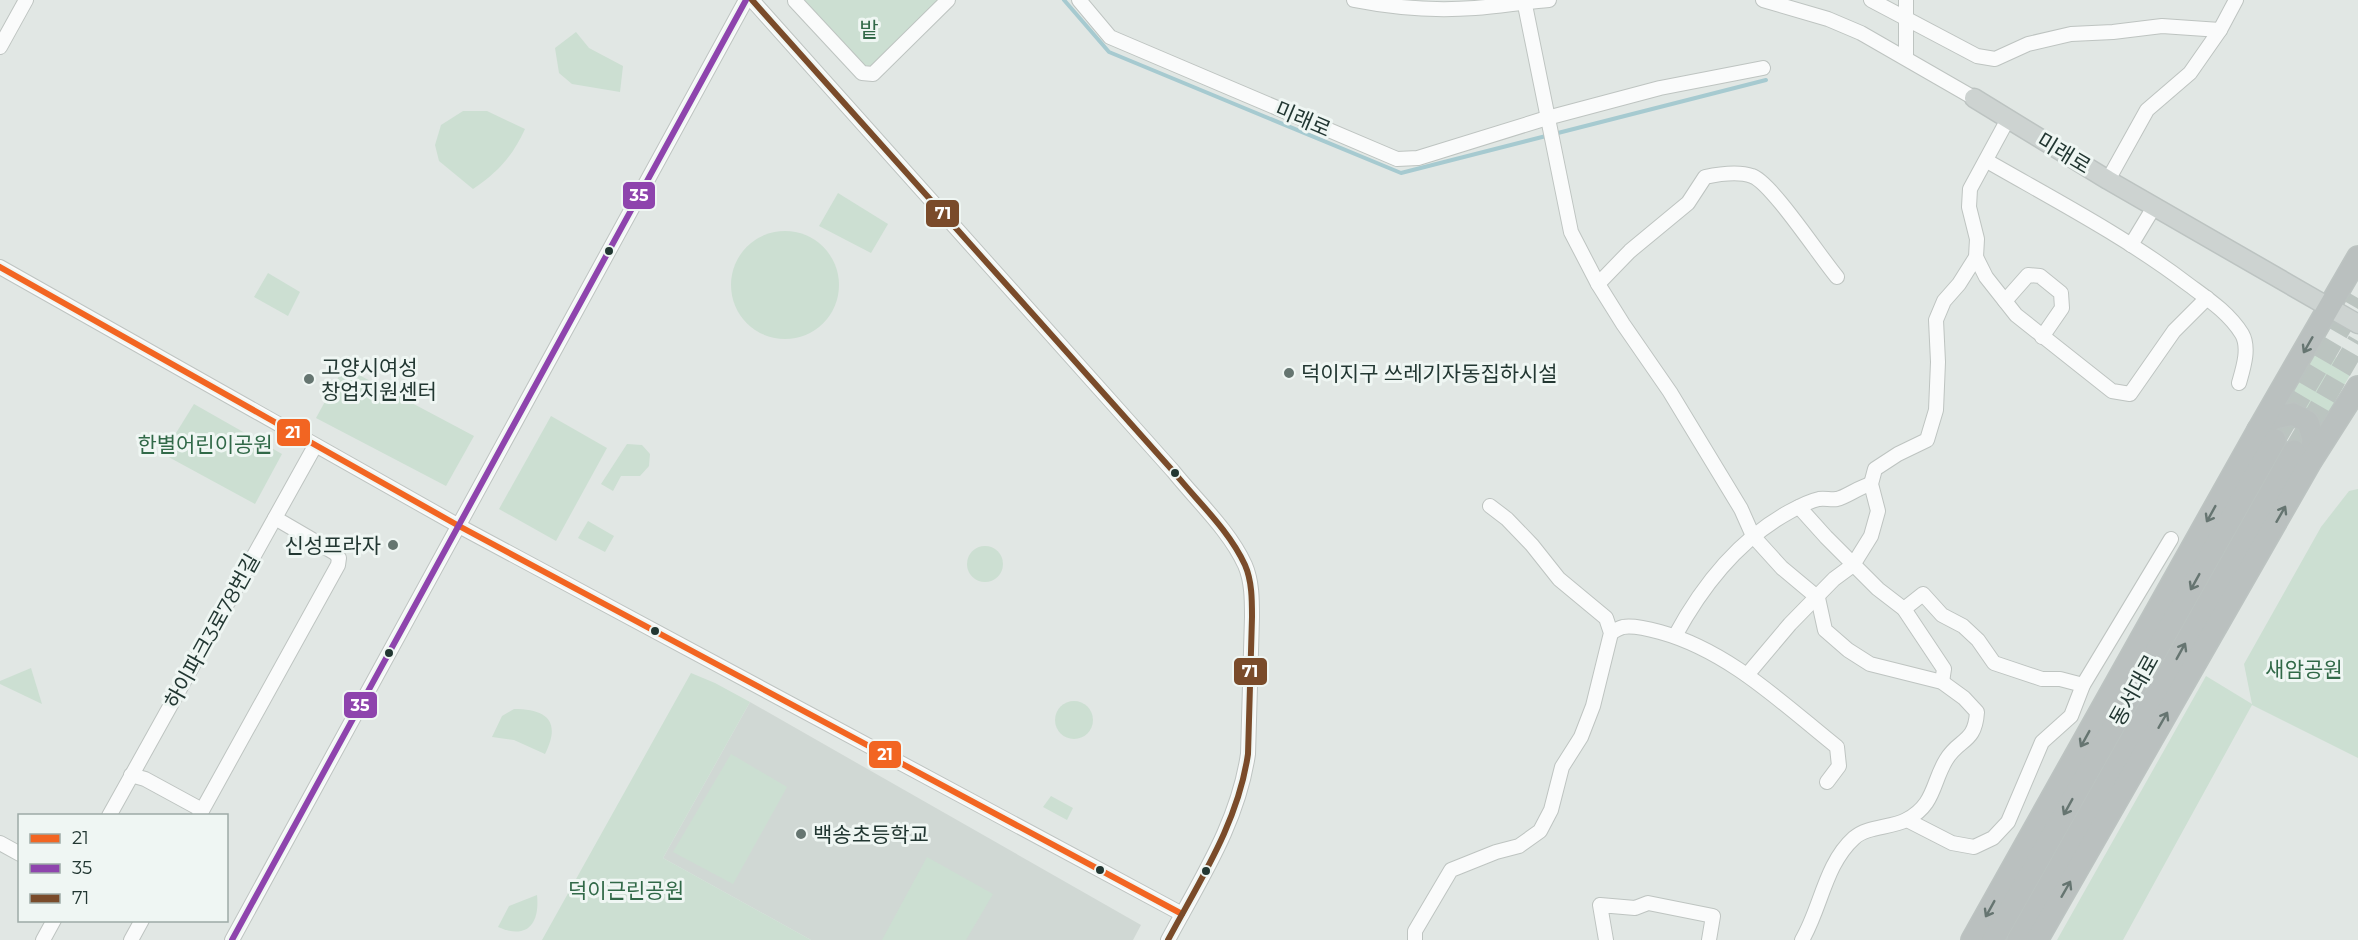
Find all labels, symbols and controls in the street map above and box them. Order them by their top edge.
park label: 밭 [859,17,879,42]
street label: 미래로 [1271,96,1335,142]
street label: 미래로 [2033,127,2095,179]
line badge: 35 [622,181,656,210]
text: 35 [629,186,649,205]
line badge: 71 [925,199,960,228]
text: 71 [935,204,951,223]
unlabelled marker [603,245,615,257]
one-way arrow [2302,336,2314,353]
place label: 고양시여성 창업지원센터 [321,355,437,404]
place label: 덕이지구 쓰레기자동집하시설 [1301,361,1558,386]
marker: 덕이지구 쓰레기자동집하시설 [1282,366,1296,380]
marker: 고양시여성 창업지원센터 [302,372,316,386]
line badge: 21 [276,418,311,447]
text: 21 [285,423,301,442]
park label: 한별어린이공원 [137,432,273,457]
unlabelled marker [1169,467,1181,479]
one-way arrow [2205,505,2217,522]
one-way arrow [2275,506,2287,523]
place label: 신성프라자 [284,533,381,558]
marker: 신성프라자 [386,538,400,552]
street label: 하이파크3로78번길 [159,550,265,712]
one-way arrow [2189,573,2201,590]
unlabelled marker [649,625,661,637]
one-way arrow [2175,643,2187,660]
unlabelled marker [383,647,395,659]
street label: 동서대로 [2104,650,2164,730]
line badge: 71 [1233,657,1268,686]
park label: 새암공원 [2265,657,2343,682]
text: 71 [1242,662,1258,681]
line badge: 35 [343,691,378,719]
text: 35 [350,696,370,715]
one-way arrow [2157,712,2169,729]
one-way arrow [2079,730,2091,747]
line badge: 21 [868,740,902,769]
text: 21 [877,745,893,764]
one-way arrow [2062,797,2073,815]
legend [18,814,228,922]
place label: 백송초등학교 [813,822,929,847]
text: 21 [72,827,89,849]
marker: 백송초등학교 [794,827,808,841]
text: 35 [72,857,92,879]
unlabelled marker [1094,864,1106,876]
unlabelled marker [1200,865,1212,877]
park label: 덕이근린공원 [568,878,684,903]
one-way arrow [2060,881,2072,898]
text: 71 [72,887,89,909]
one-way arrow [1983,900,1995,917]

